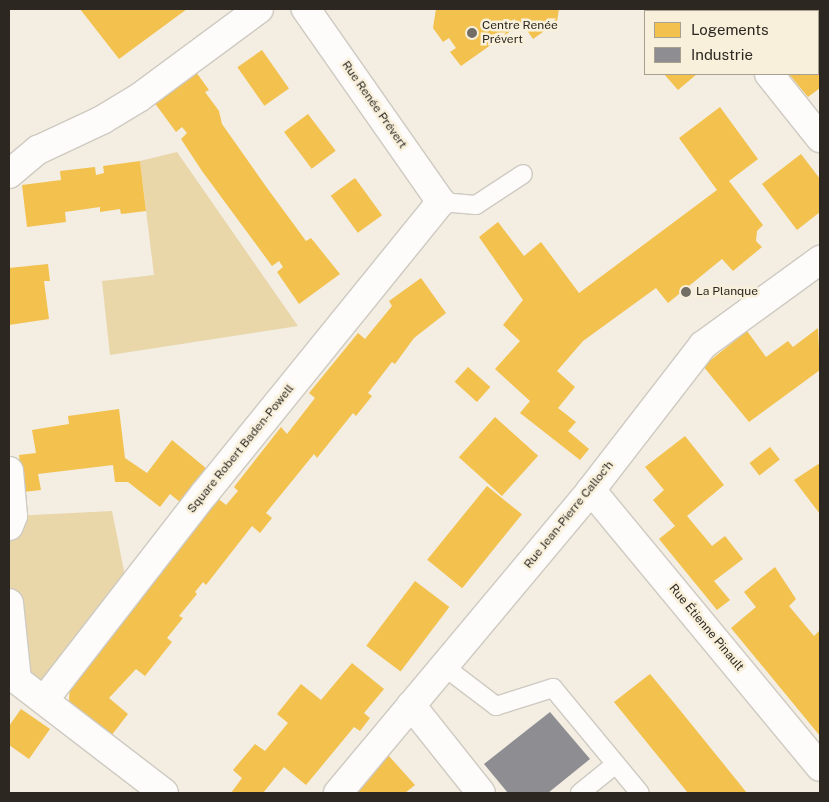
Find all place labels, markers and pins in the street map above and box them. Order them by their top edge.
place label: Centre Renée Prévert [482,19,558,47]
marker: Centre Renée Prévert [466,27,478,39]
place label: La Planque [696,285,758,299]
marker: La Planque [680,286,692,298]

